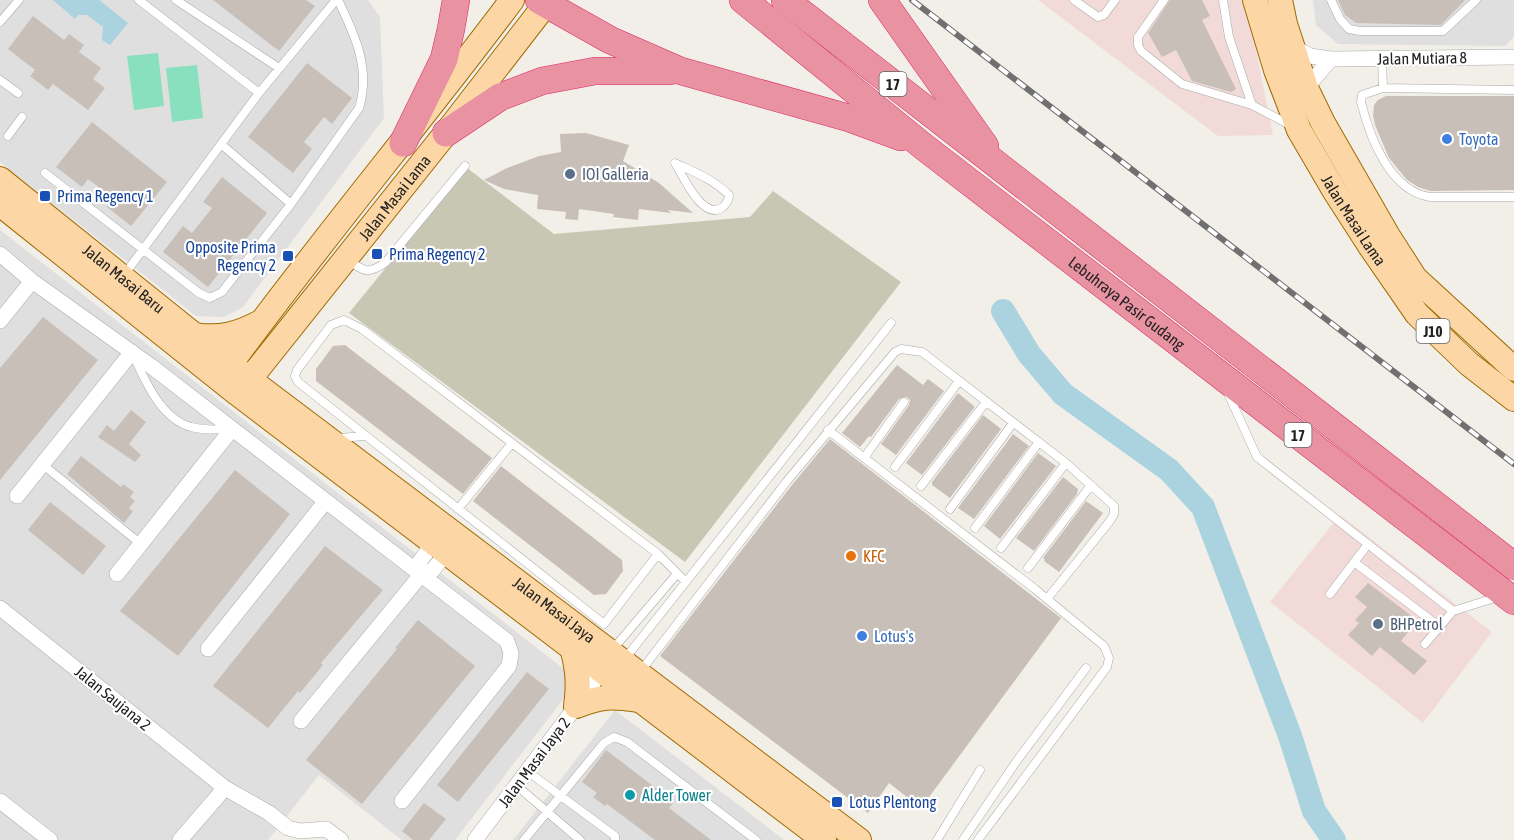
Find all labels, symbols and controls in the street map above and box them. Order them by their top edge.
street label: Jalan Mutiara 8 [1377,48,1467,68]
road number: 17 [880,72,906,96]
place label: Toyota [1459,130,1498,149]
marker: Toyota [1440,132,1454,146]
street label: Jalan Masai Lama [355,151,434,244]
place label: IOI Galleria [582,165,649,183]
marker: IOI Galleria [563,167,577,181]
street label: Jalan Masai Lama [1318,172,1390,269]
place label: Prima Regency 1 [57,187,153,206]
marker: Prima Regency 1 [38,189,52,203]
place label: Opposite Prima Regency 2 [186,238,276,275]
street label: Jalan Masai Baru [80,241,168,317]
place label: Prima Regency 2 [389,245,485,264]
marker: Prima Regency 2 [370,247,384,261]
marker: Opposite Prima Regency 2 [281,249,295,263]
street label: Lebuhraya Pasir Gudang [1065,253,1188,354]
road number: J10 [1416,319,1450,343]
road number: 17 [1284,423,1312,447]
place label: KFC [863,547,885,565]
marker: KFC [844,549,858,563]
street label: Jalan Masai Jaya [510,573,599,646]
place label: BHPetrol [1390,615,1444,633]
marker: BHPetrol [1371,617,1385,631]
place label: Lotus's [874,627,914,645]
marker: Lotus's [855,629,869,643]
street label: Jalan Saujana 2 [71,662,154,735]
street label: Jalan Masai Jaya 2 [494,714,574,811]
place label: Alder Tower [642,786,711,804]
marker: Alder Tower [623,788,637,802]
place label: Lotus Plentong [849,793,937,812]
marker: Lotus Plentong [830,795,844,809]

